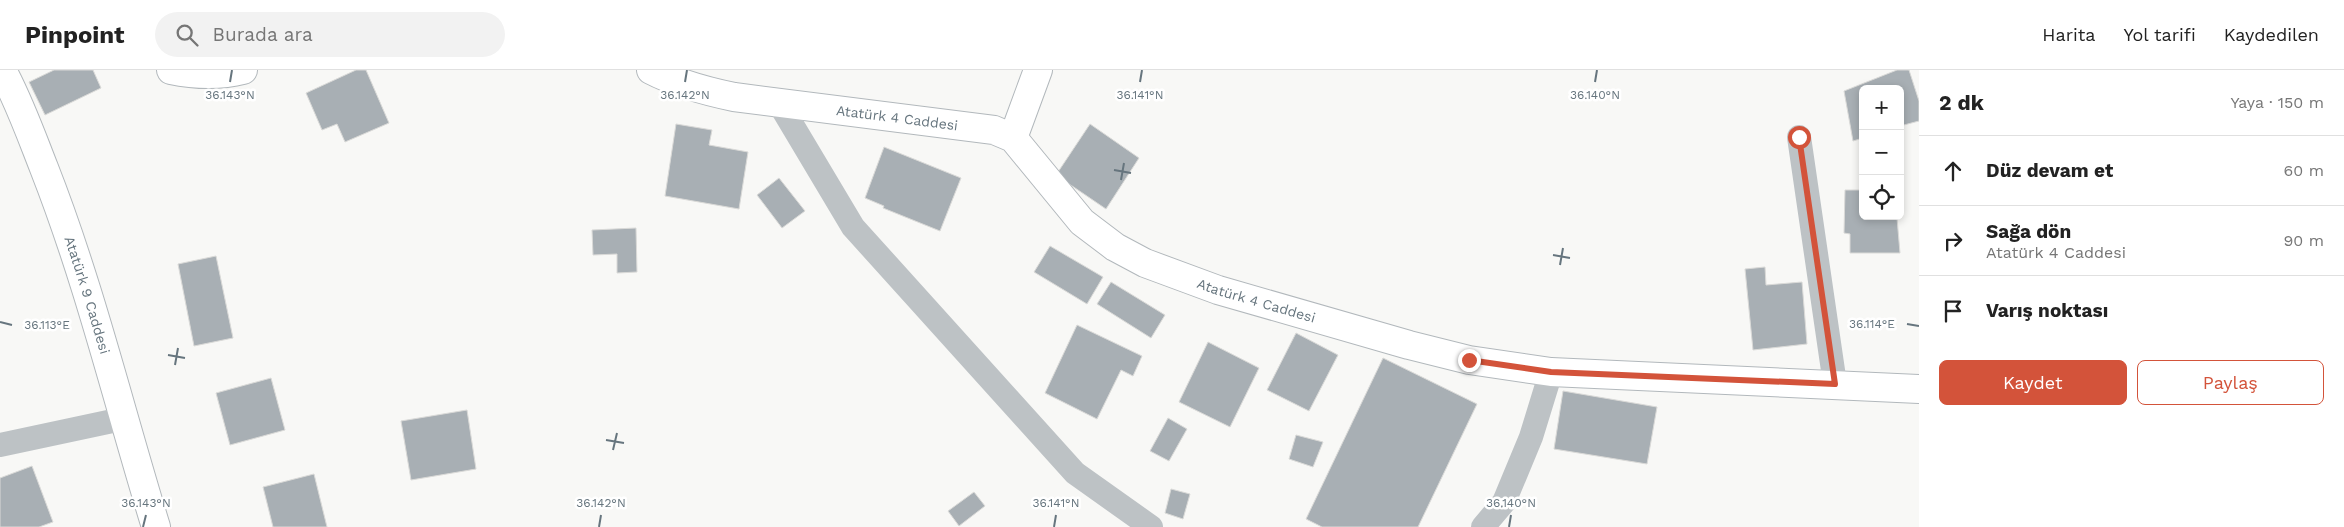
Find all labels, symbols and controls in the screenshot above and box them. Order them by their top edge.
search box [155,12,505,57]
text: Pinpoint [25,21,125,49]
icon: search [173,21,201,49]
text: Burada ara [213,23,313,46]
text: Harita [2042,24,2096,45]
text: Yol tarifi [2124,24,2196,45]
text: Kaydedilen [2224,24,2319,45]
map controls [1859,85,1904,220]
button: + [1859,85,1904,130]
text: 36.143°N [205,88,255,102]
text: 36.142°N [660,88,710,102]
text: 36.141°N [1117,88,1163,102]
text: 36.140°N [1570,88,1620,102]
text: 2 dk [1939,90,1984,115]
text: Yaya · 150 m [2230,93,2324,112]
street label: Atatürk 4 Caddesi [835,102,959,133]
route start [1788,126,1811,149]
button: − [1859,130,1904,175]
icon: ahead [1939,157,1967,185]
text: Düz devam et [1986,159,2113,182]
text: 60 m [2284,161,2324,180]
button: locate [1859,175,1904,220]
text: Sağa dön [1986,220,2071,243]
icon: right [1939,227,1967,255]
text: 90 m [2283,231,2324,250]
street label: Atatürk 9 Caddesi [61,234,113,356]
text: Atatürk 4 Caddesi [1986,243,2126,262]
street label: Atatürk 4 Caddesi [1195,275,1317,326]
icon: arrive [1939,297,1967,325]
text: Varış noktası [1986,299,2108,322]
text: 36.114°E [1849,317,1895,331]
text: 36.113°E [24,318,70,332]
route end [1458,349,1481,372]
button: Kaydet [1939,360,2127,405]
button: Paylaş [2137,360,2324,405]
text: 36.143°N [121,496,171,510]
text: 36.142°N [576,496,626,510]
text: 36.141°N [1033,496,1079,510]
text: 36.140°N [1486,496,1536,510]

